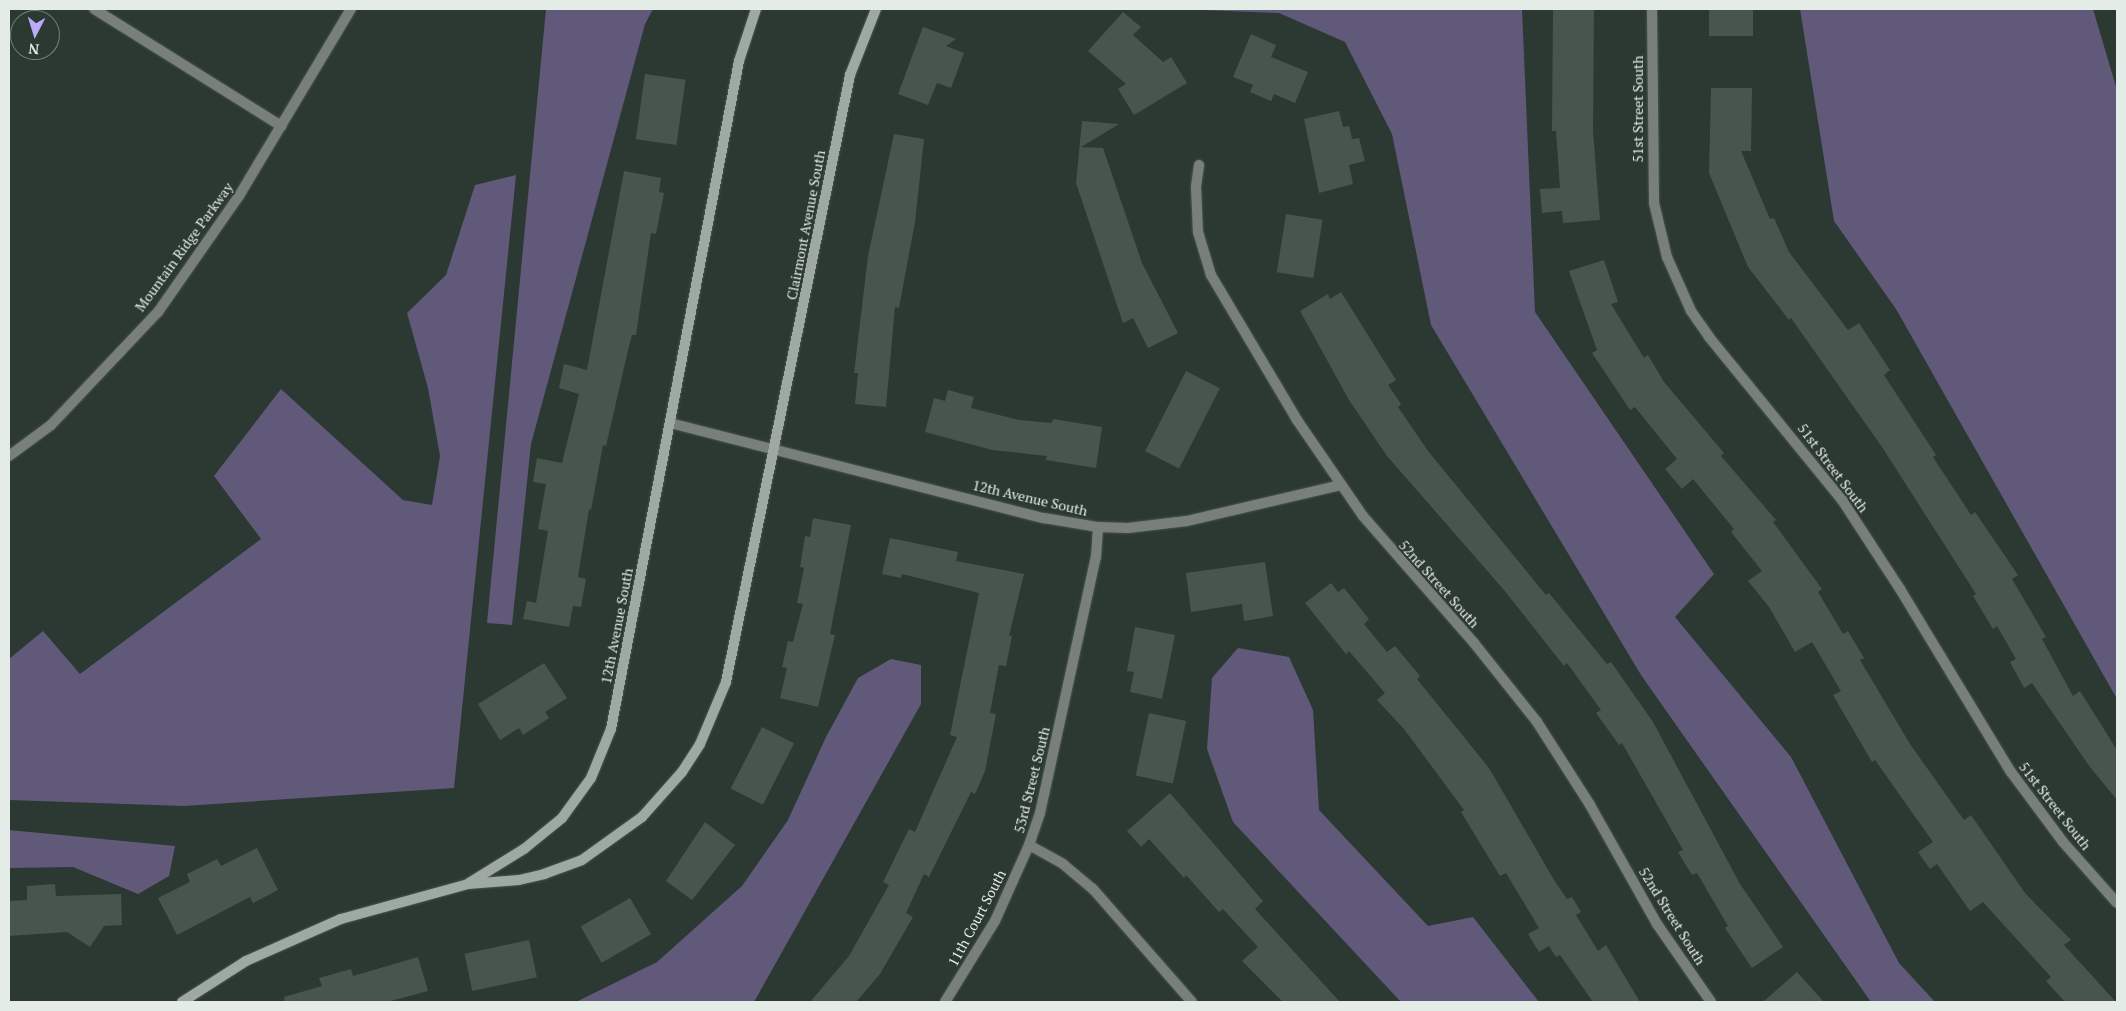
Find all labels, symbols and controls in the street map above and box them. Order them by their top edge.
north arrow [10,10,60,60]
text: N [28,40,40,59]
street label: 51st Street South [1630,55,1646,163]
street label: Clairmont Avenue South [783,149,829,301]
street label: Mountain Ridge Parkway [132,179,236,315]
street label: 51st Street South [1794,420,1872,516]
street label: 12th Avenue South [971,477,1089,519]
street label: 52nd Street South [1395,537,1483,631]
street label: 12th Avenue South [598,567,636,685]
street label: 53rd Street South [1011,725,1053,835]
street label: 51st Street South [2015,759,2095,853]
street label: 52nd Street South [1635,864,1709,968]
street label: 11th Court South [944,867,1010,969]

